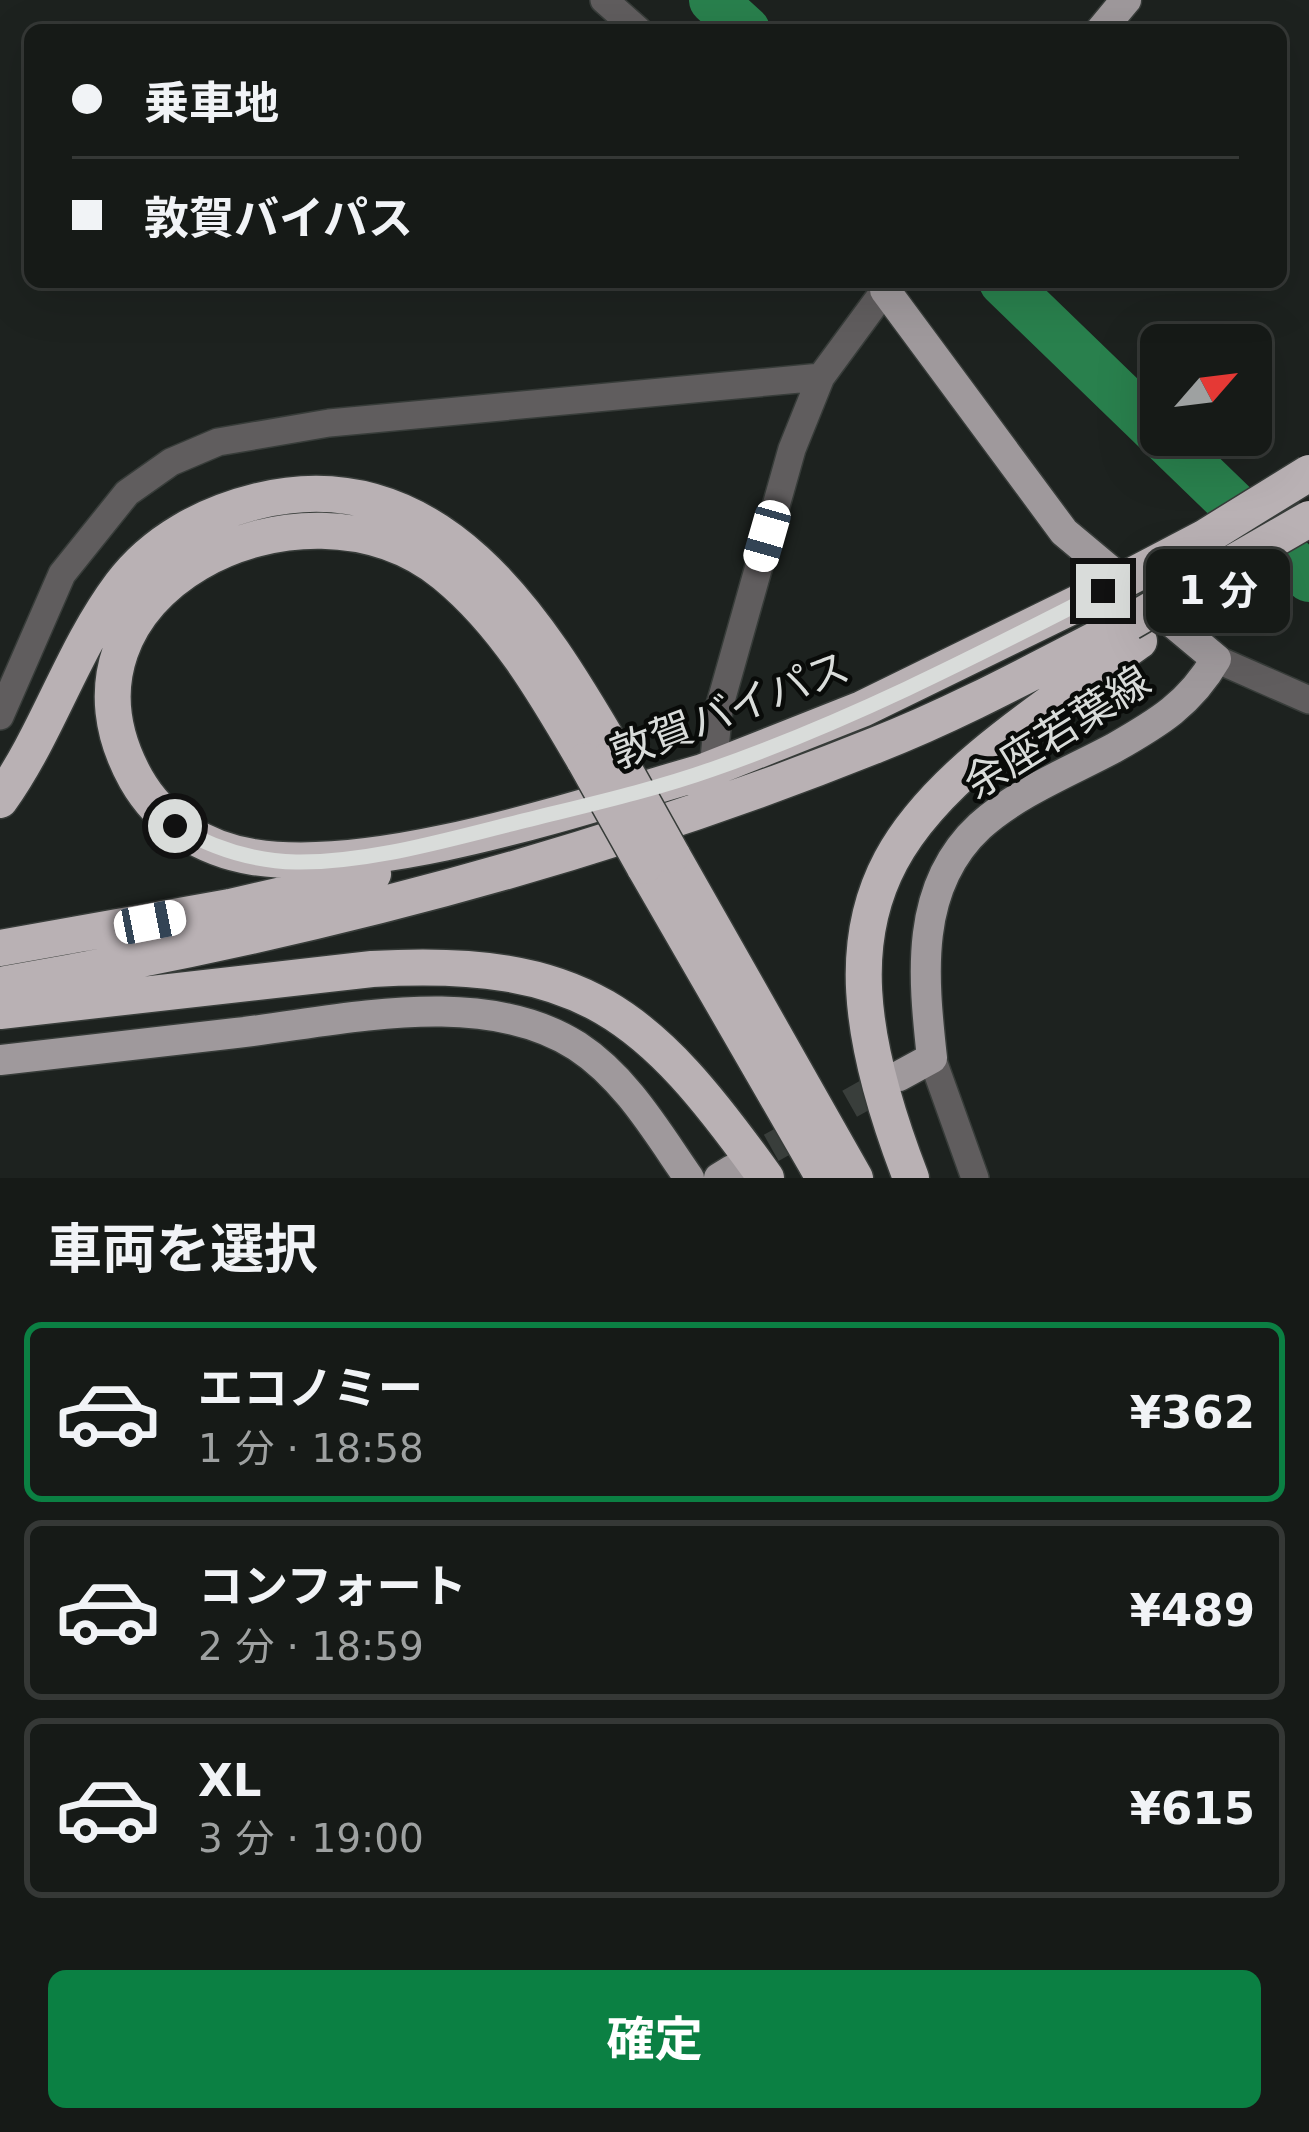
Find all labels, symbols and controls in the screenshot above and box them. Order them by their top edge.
text: 乗車地 [144,77,279,130]
text: 敦賀バイパス [144,192,413,245]
north arrow [1140,324,1272,456]
map controls [1140,324,1272,456]
car [740,496,794,576]
callout: 1 分 [1145,549,1289,633]
route end [1076,564,1130,618]
text: 1 分 [1178,568,1258,613]
street label: 敦賀バイパス [604,642,856,778]
street label: 余座若葉線 [955,656,1159,808]
route start [148,799,202,853]
car [111,897,189,947]
text: 車両を選択 [48,1218,318,1281]
icon: car [54,1358,162,1466]
text: エコノミー [198,1362,423,1415]
text: ¥362 [1130,1386,1255,1439]
text: 1 分 · 18:58 [198,1426,424,1471]
icon: car [54,1556,162,1664]
text: コンフォート [198,1560,467,1613]
text: ¥489 [1130,1584,1255,1637]
text: 2 分 · 18:59 [198,1624,424,1669]
icon: car [54,1754,162,1862]
text: XL [198,1754,261,1807]
text: ¥615 [1130,1782,1255,1835]
text: 3 分 · 19:00 [198,1816,424,1861]
button: 確定 [48,1970,1261,2108]

